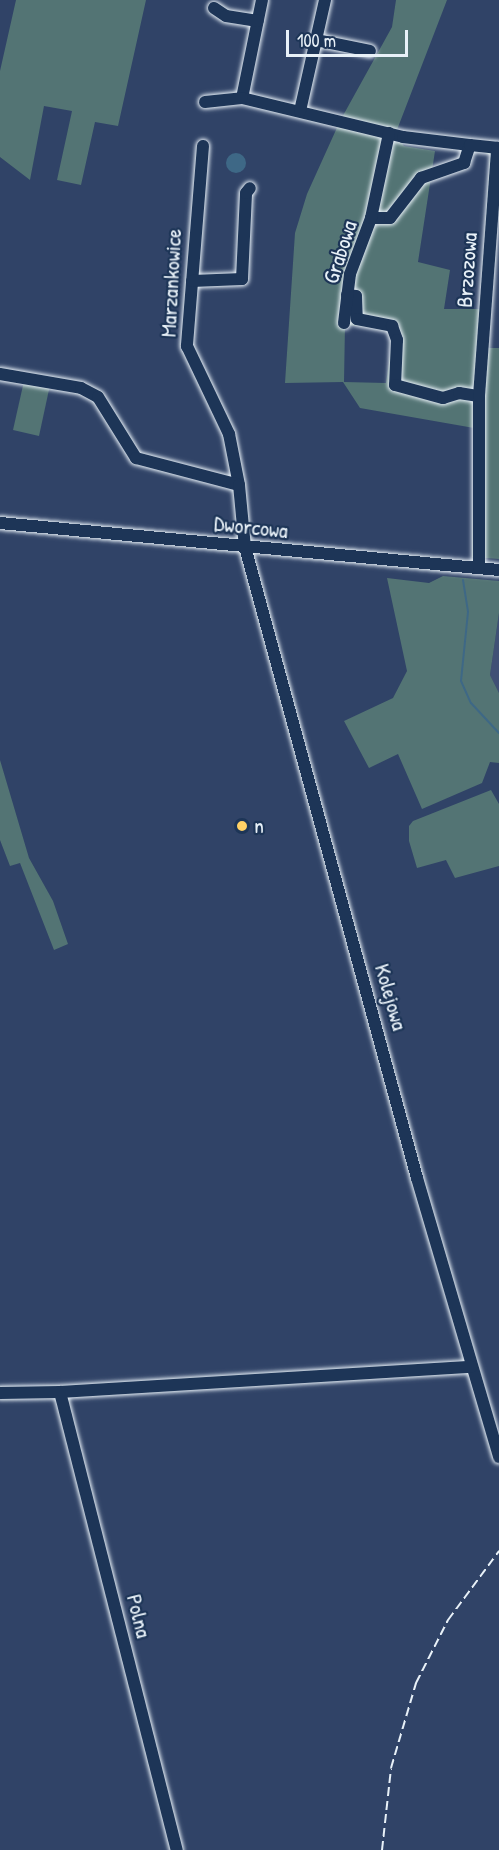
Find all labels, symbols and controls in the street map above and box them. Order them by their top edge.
scale bar [289,18,410,56]
text: 100 m [297,28,336,53]
street label: Grabowa [317,217,363,287]
street label: Marzankowice [155,228,187,338]
street label: Brzozowa [451,232,483,308]
street label: Dworcowa [213,510,289,544]
place label: n [254,813,264,839]
marker: n [235,819,249,833]
street label: Kolejowa [369,961,413,1033]
street label: Polna [121,1592,157,1640]

